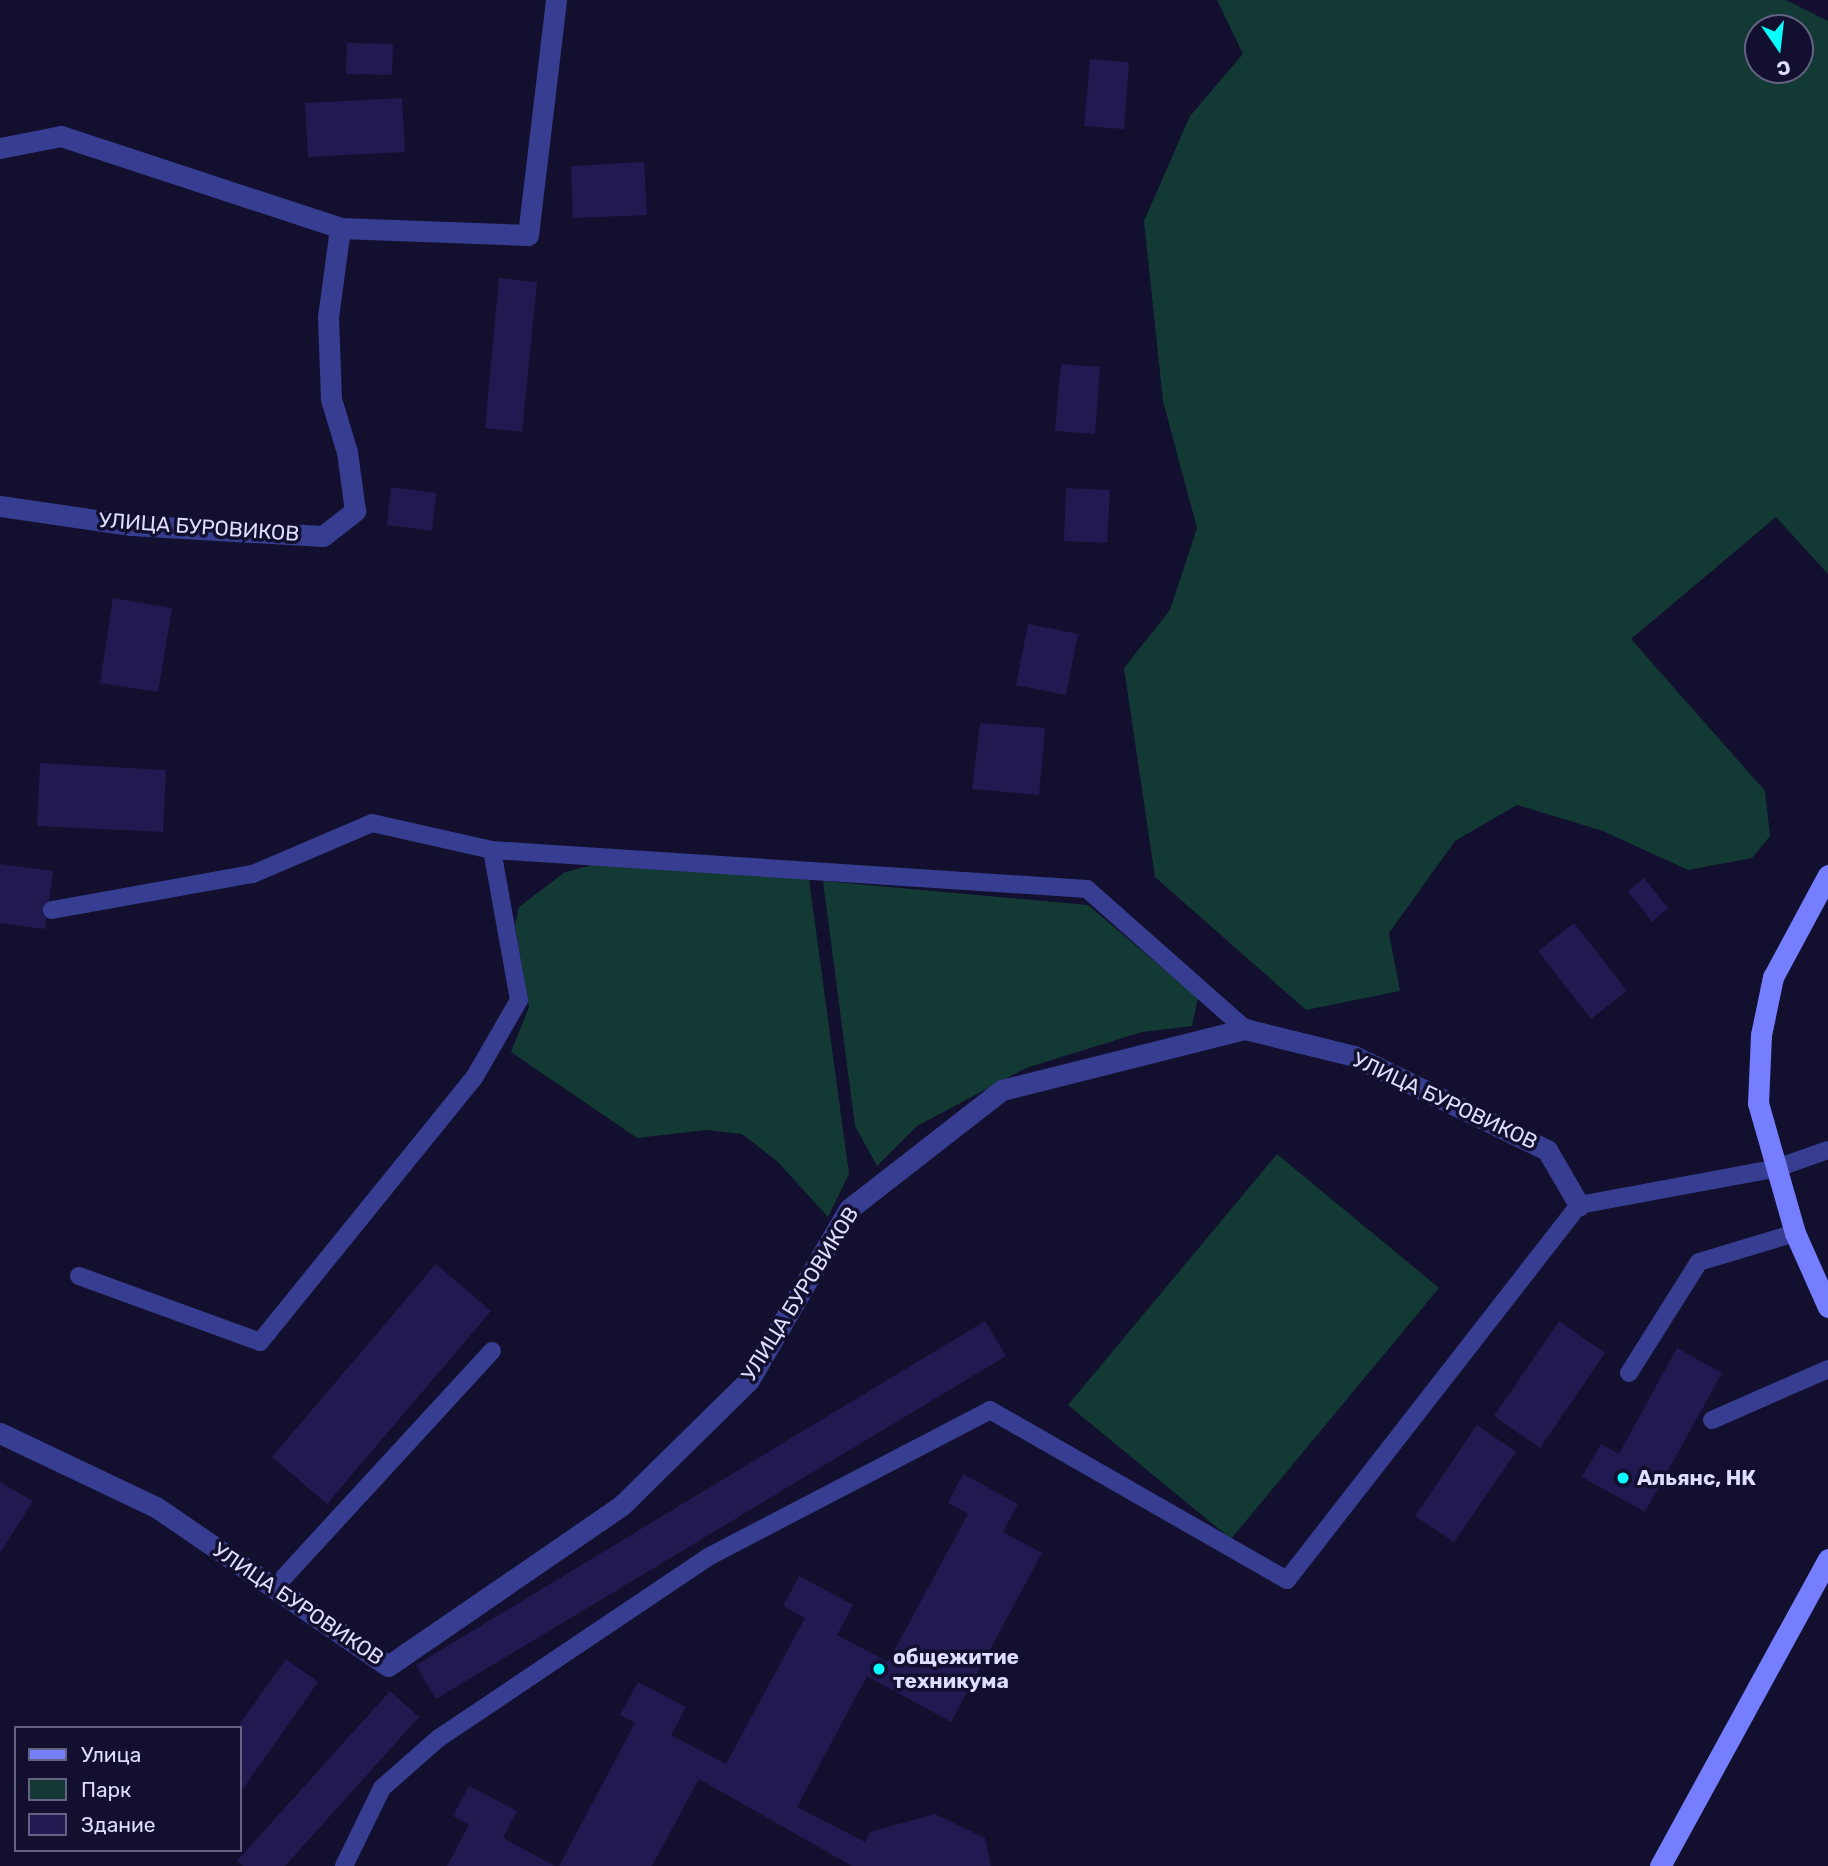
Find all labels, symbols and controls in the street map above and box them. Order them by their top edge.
north arrow [1744,14,1814,84]
text: С [1774,55,1793,81]
street label: УЛИЦА БУРОВИКОВ [98,507,300,547]
street label: УЛИЦА БУРОВИКОВ [1349,1047,1541,1155]
street label: УЛИЦА БУРОВИКОВ [736,1202,864,1386]
place label: Альянс, НК [1637,1465,1756,1491]
marker: Альянс, НК [1615,1470,1631,1486]
street label: УЛИЦА БУРОВИКОВ [208,1537,388,1671]
place label: общежитие техникума [893,1644,1019,1694]
marker: общежитие техникума [871,1661,887,1677]
legend [14,1726,242,1852]
text: Улица [81,1742,141,1767]
text: Парк [81,1777,131,1802]
text: Здание [81,1812,156,1837]

